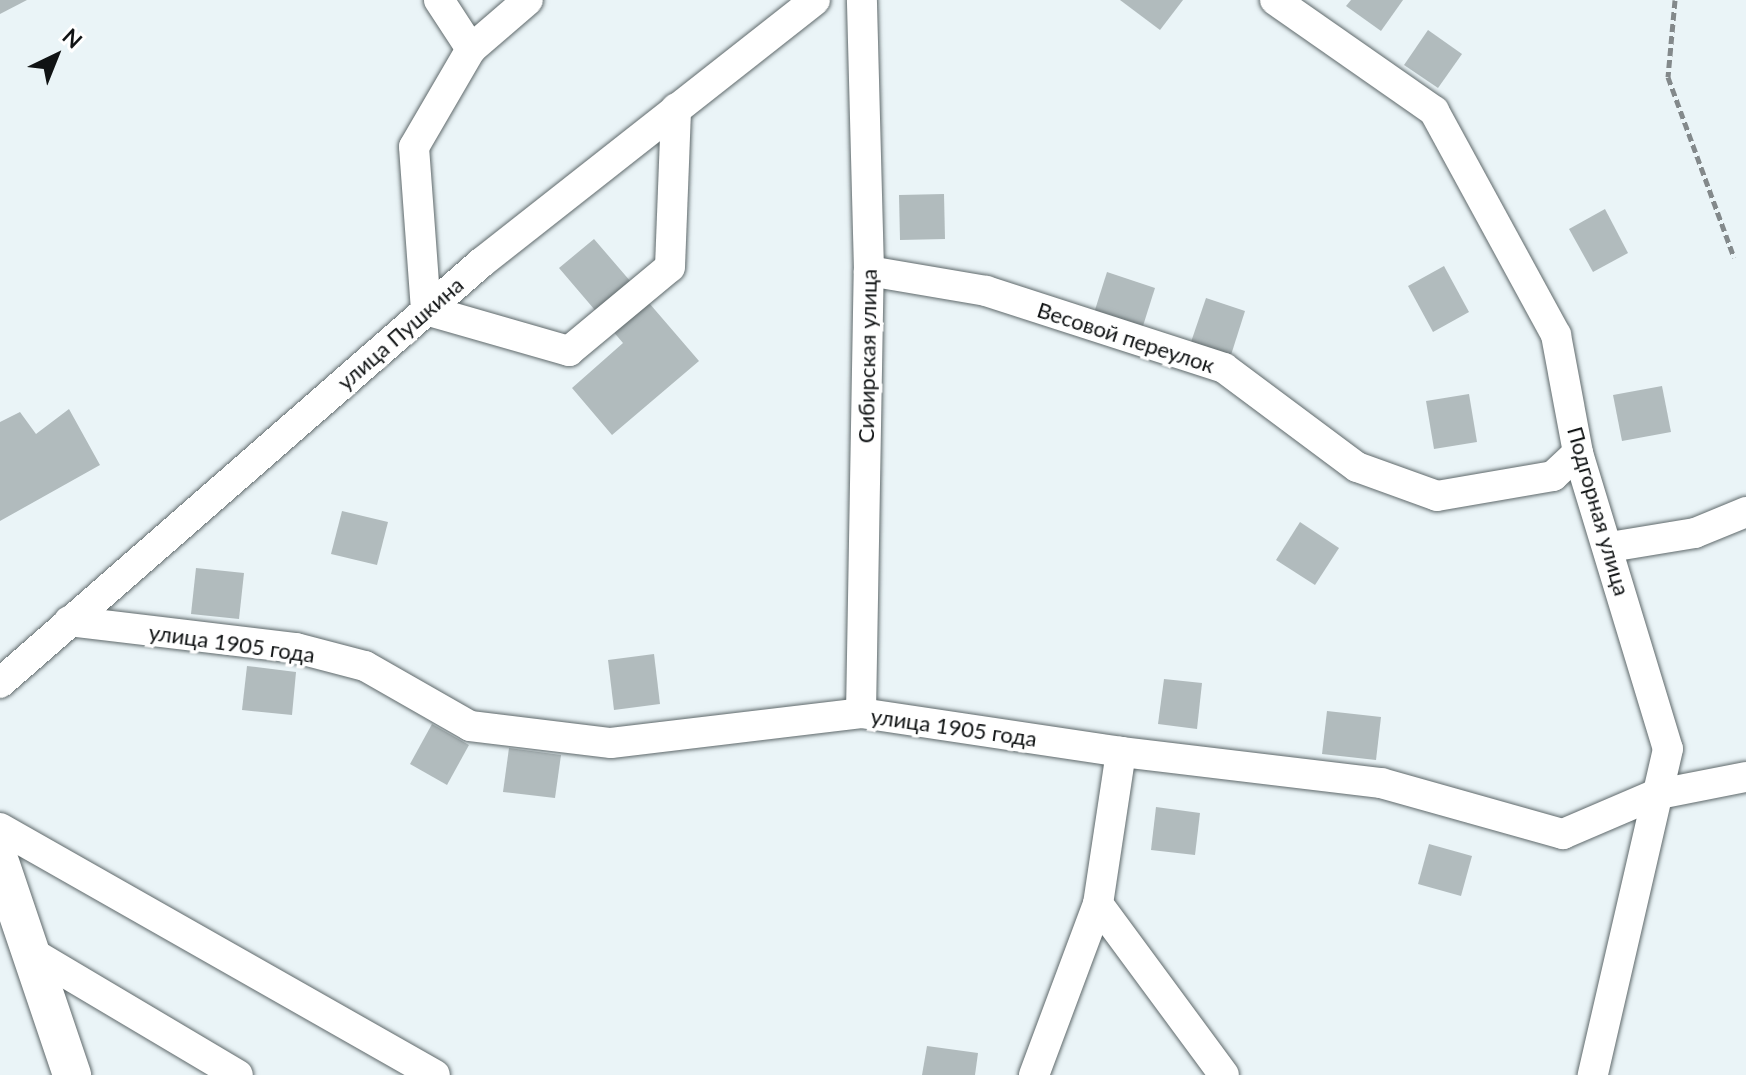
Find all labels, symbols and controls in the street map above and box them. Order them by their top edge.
north arrow [16,16,96,96]
text: N [57,22,88,54]
street label: Сибирская улица [852,269,882,443]
street label: улица Пушкина [332,271,468,395]
street label: Весовой переулок [1034,296,1218,378]
street label: Подгорная улица [1562,423,1636,599]
street label: улица 1905 года [147,618,317,668]
street label: улица 1905 года [869,702,1039,752]

